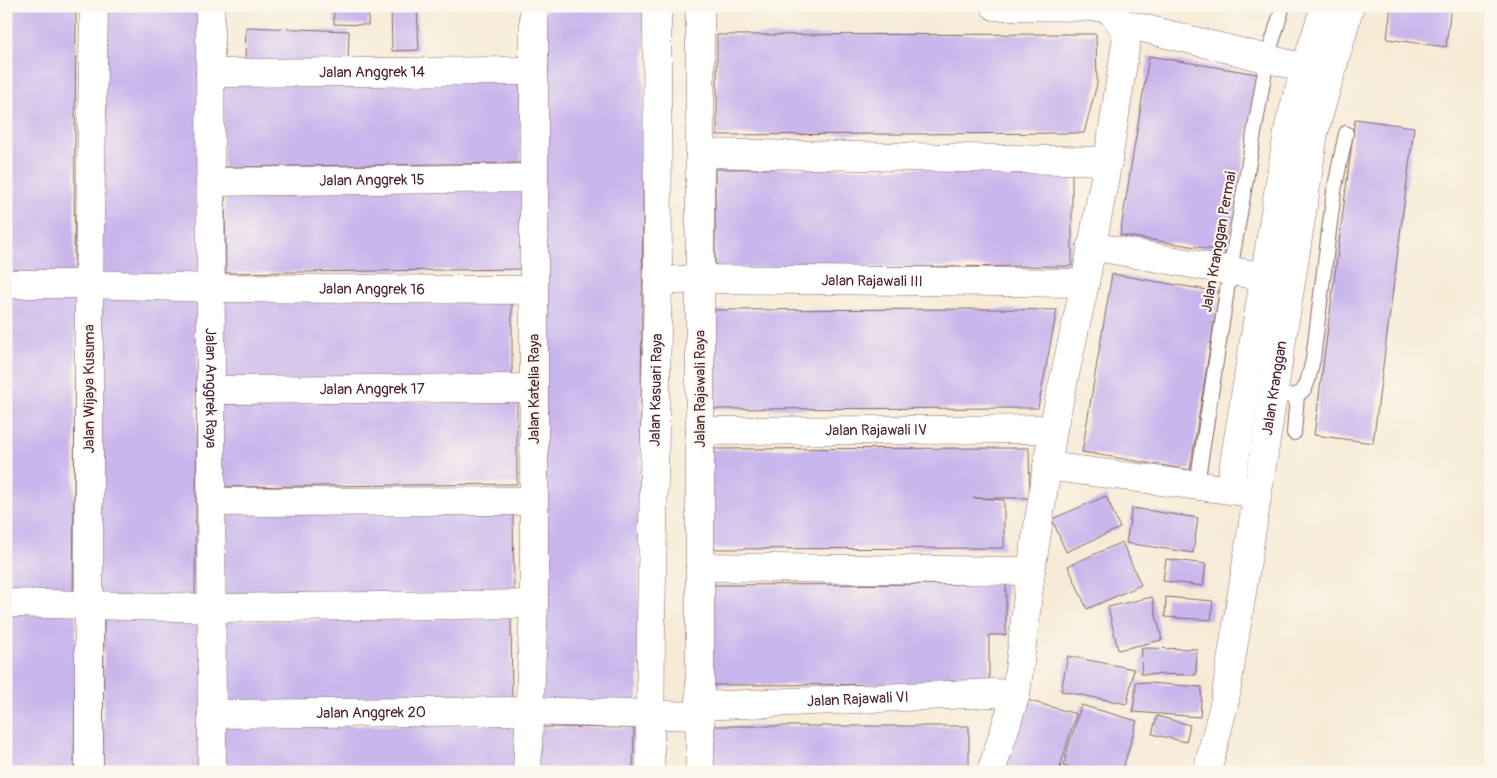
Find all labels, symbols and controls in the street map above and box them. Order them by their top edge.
street label: Jalan Anggrek 14 [319,62,425,82]
street label: Jalan Anggrek 15 [319,170,425,190]
street label: Jalan Kranggan Permai [1197,170,1241,314]
street label: Jalan Rajawali III [821,271,923,291]
street label: Jalan Anggrek 16 [319,279,425,299]
street label: Jalan Wijaya Kusuma [80,324,99,454]
street label: Jalan Anggrek Raya [201,328,221,448]
street label: Jalan Rajawali Raya [691,330,710,448]
street label: Jalan Kasuari Raya [645,333,666,447]
street label: Jalan Katelia Raya [525,334,544,444]
street label: Jalan Kranggan [1257,339,1291,437]
street label: Jalan Anggrek 17 [319,379,425,399]
street label: Jalan Rajawali IV [825,420,927,440]
street label: Jalan Rajawali VI [806,687,909,711]
street label: Jalan Anggrek 20 [316,702,426,723]

